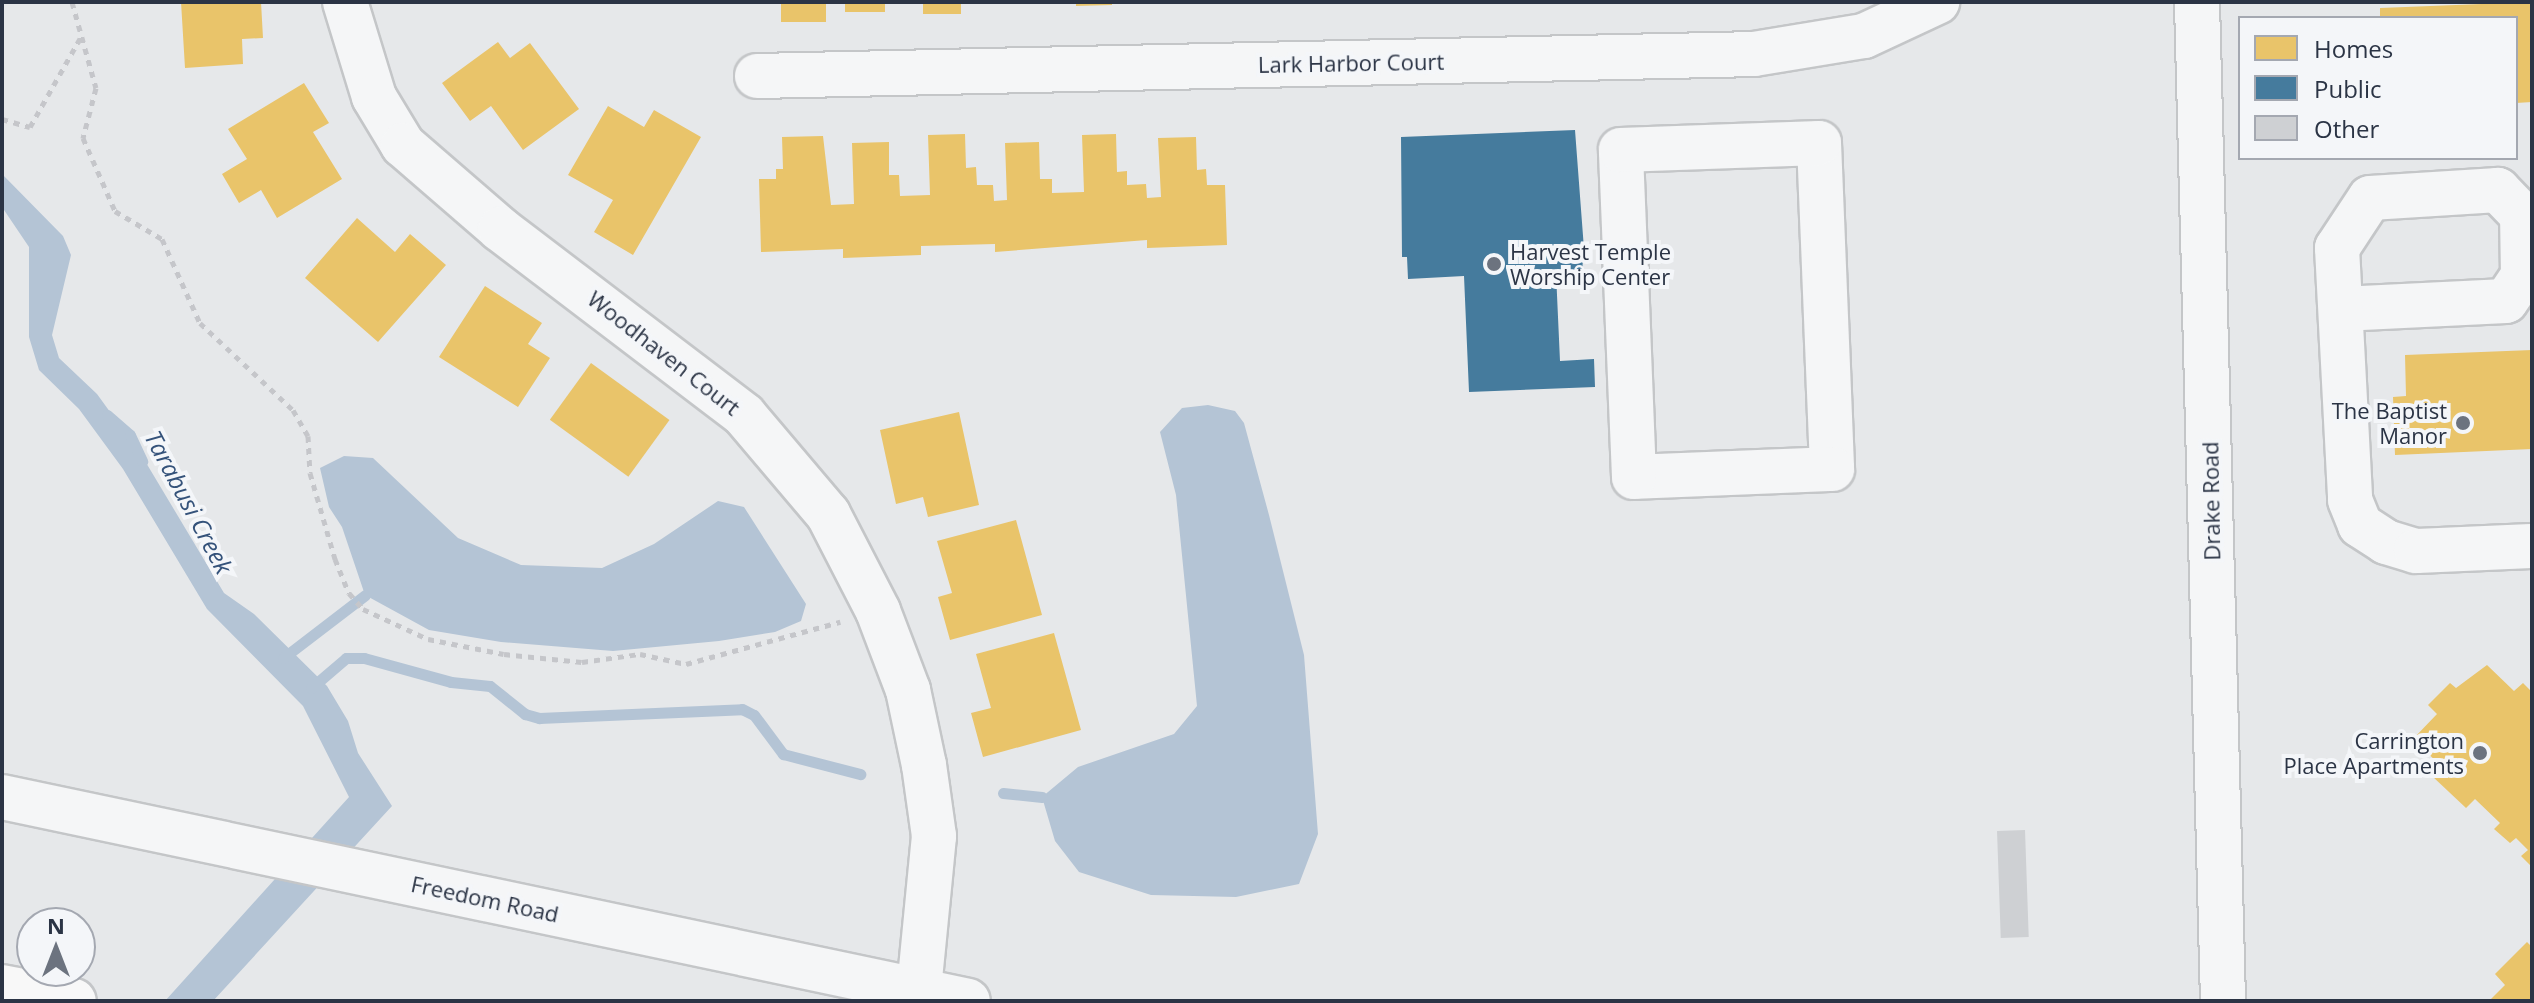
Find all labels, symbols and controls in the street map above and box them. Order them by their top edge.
legend [2238,16,2518,160]
text: Homes [2314,32,2393,65]
street label: Lark Harbor Court [1258,48,1444,78]
text: Public [2314,72,2381,105]
text: Other [2314,112,2379,145]
place label: Harvest Temple Worship Center [1510,238,1671,290]
marker: Harvest Temple Worship Center [1485,255,1503,273]
street label: Woodhaven Court [583,285,745,421]
place label: The Baptist Manor [2332,397,2447,448]
marker: The Baptist Manor [2454,414,2472,432]
water label: Tarabusi Creek [139,425,239,579]
street label: Drake Road [2197,441,2225,561]
place label: Carrington Place Apartments [2283,727,2464,778]
marker: Carrington Place Apartments [2471,744,2489,762]
street label: Freedom Road [409,870,561,928]
north arrow [16,907,96,987]
text: N [47,910,65,940]

